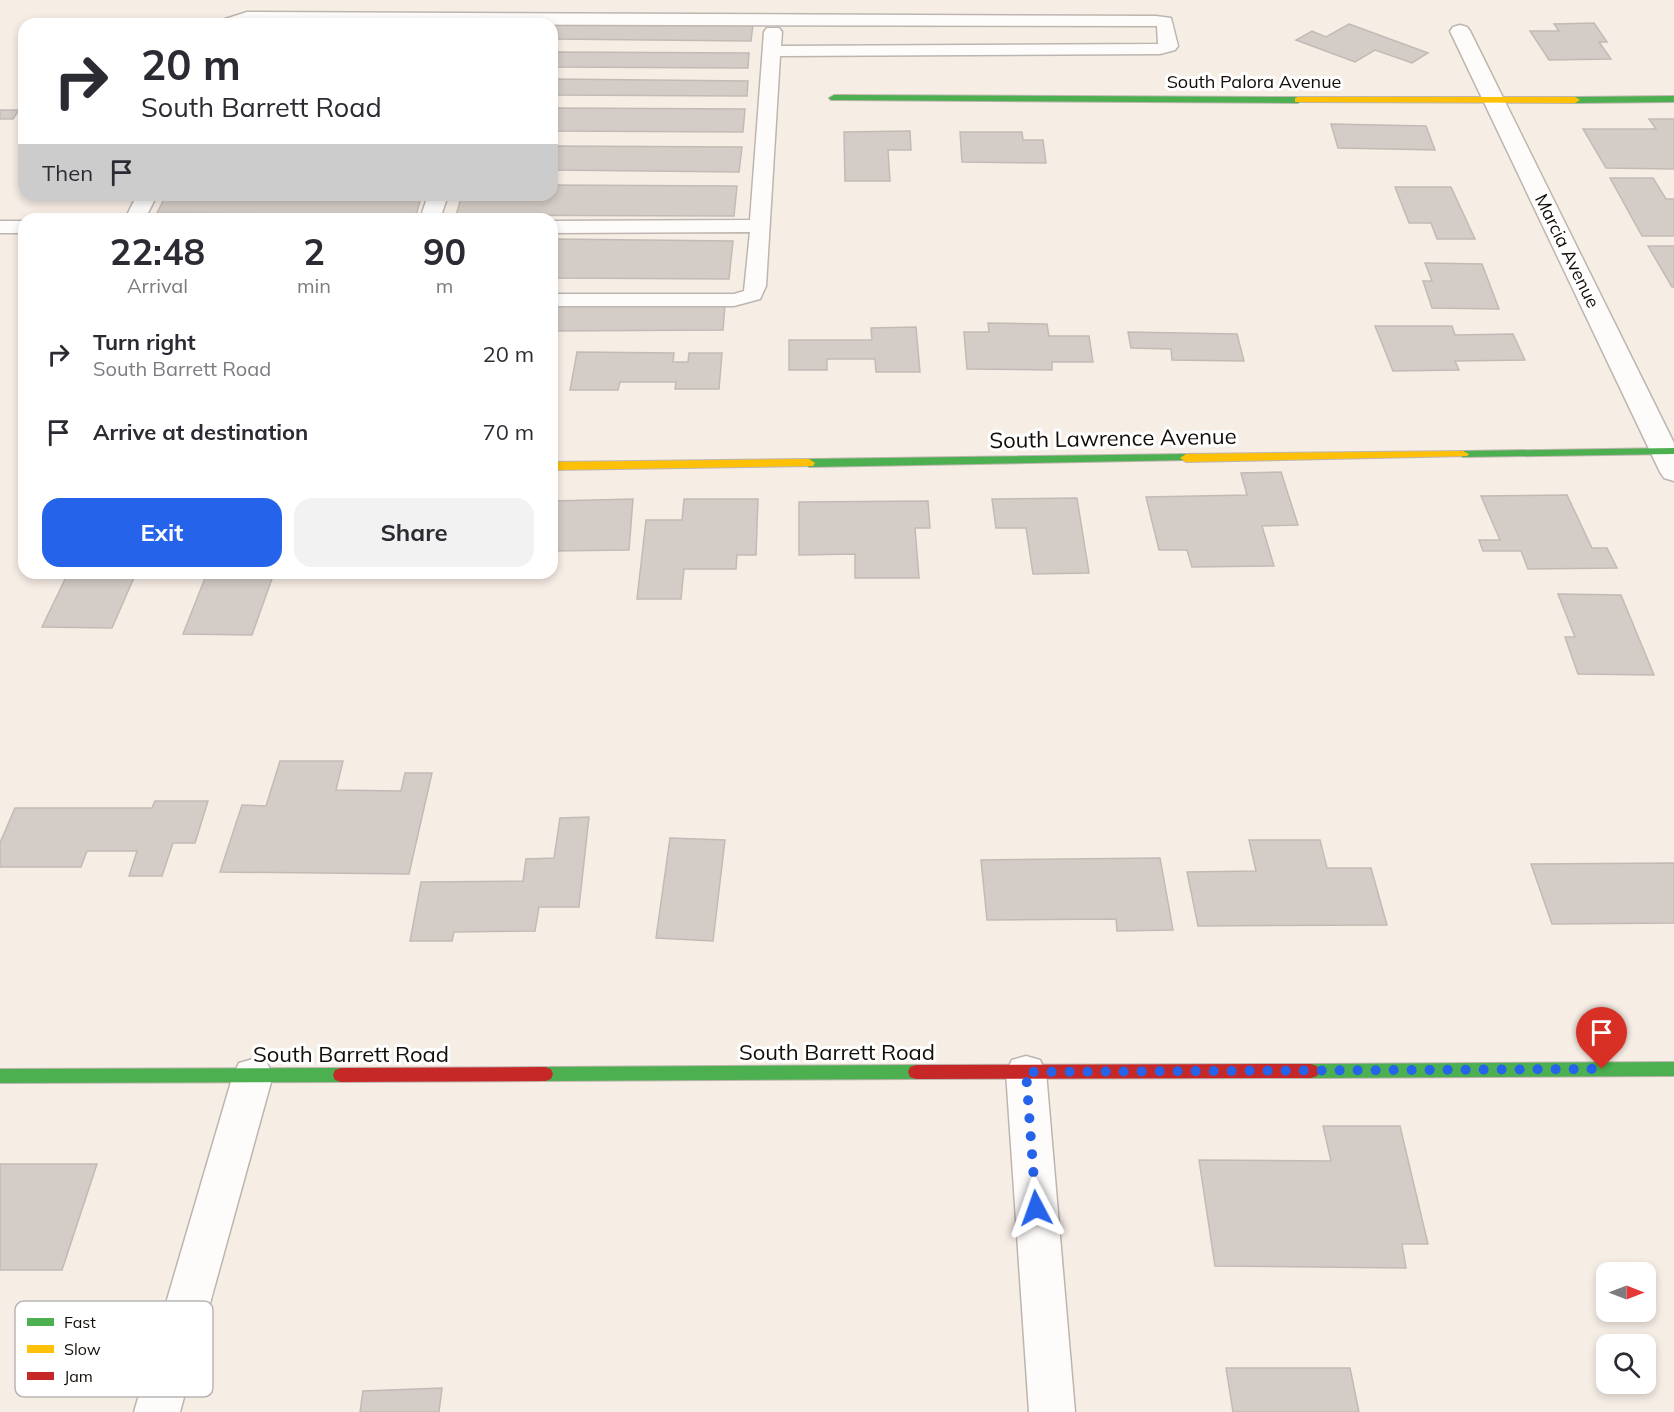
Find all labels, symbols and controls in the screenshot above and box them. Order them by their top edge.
text: 20 m [141,38,241,91]
icon: right [42,42,120,120]
street label: South Palora Avenue [1167,70,1341,93]
text: South Barrett Road [141,90,382,124]
icon: arrive [105,156,138,189]
text: Then [42,159,93,187]
street label: Marcia Avenue [1530,190,1605,312]
text: 22:48 [110,229,205,274]
text: 2 [303,229,325,274]
text: 90 [423,229,466,274]
text: Arrival [127,273,188,298]
text: min [297,273,331,298]
text: m [436,273,453,298]
text: Turn right [93,328,196,356]
icon: right [42,338,75,371]
text: 20 m [483,340,534,368]
text: South Barrett Road [93,356,271,381]
icon: arrive [42,416,75,449]
text: Arrive at destination [93,418,308,446]
text: 70 m [483,418,534,446]
street label: South Lawrence Avenue [989,422,1237,454]
button: Exit [42,498,282,567]
button: Share [294,498,534,567]
pin [1576,1007,1627,1069]
icon: arrive [1585,1016,1618,1049]
street label: South Barrett Road [739,1038,935,1066]
street label: South Barrett Road [253,1040,449,1068]
position arrow [1004,1176,1068,1240]
north arrow [1596,1262,1656,1322]
map controls [1596,1262,1656,1394]
legend [15,1301,213,1397]
text: Fast [64,1312,96,1332]
button: search [1596,1334,1656,1394]
text: Slow [64,1339,101,1359]
text: Jam [64,1366,93,1386]

